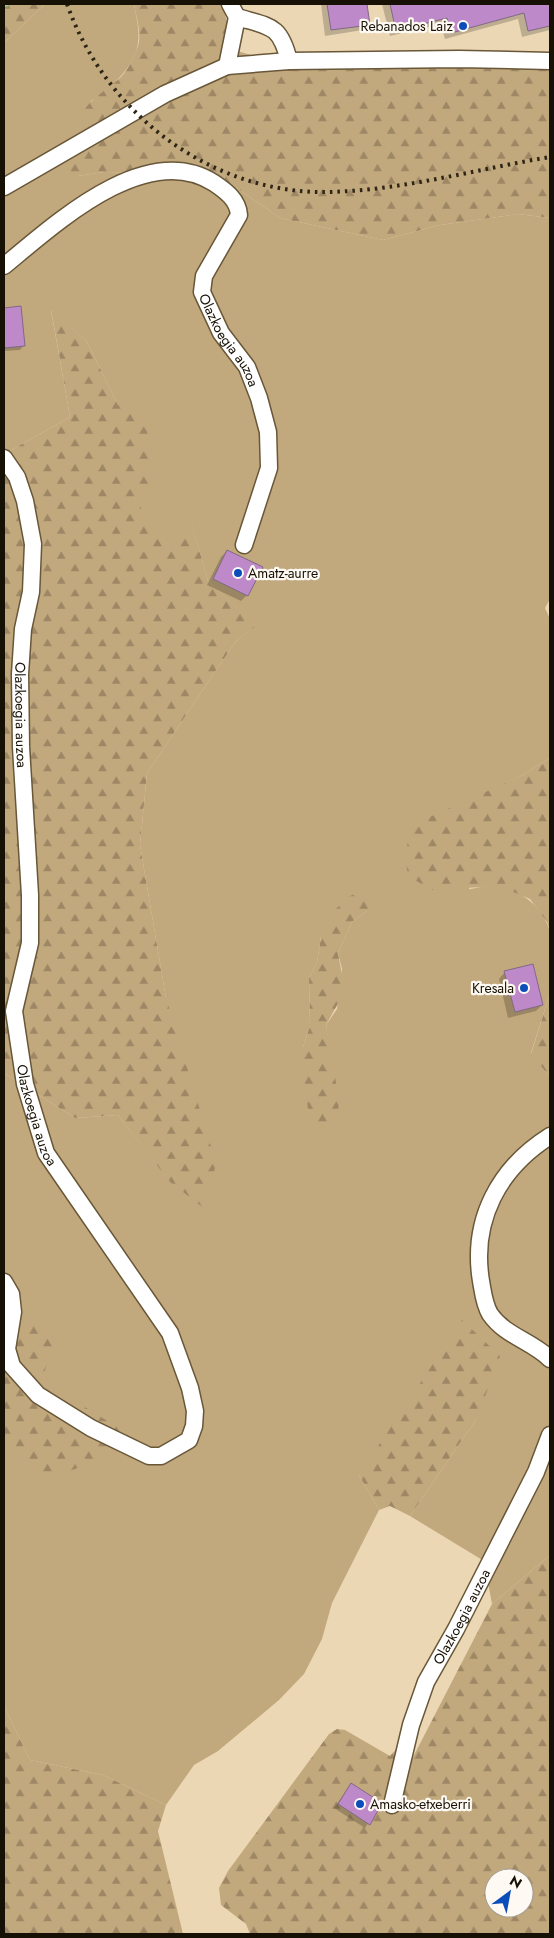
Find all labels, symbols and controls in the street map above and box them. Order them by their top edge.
place label: Rebanados Laiz [361,16,454,36]
marker: Rebanados Laiz [457,20,469,32]
street label: Olazkoegia auzoa [194,290,264,390]
place label: Amatz-aurre [248,563,318,583]
marker: Amatz-aurre [232,567,244,579]
street label: Olazkoegia auzoa [10,662,32,768]
place label: Kresala [472,978,514,998]
marker: Kresala [518,982,530,994]
street label: Olazkoegia auzoa [12,1063,62,1170]
street label: Olazkoegia auzoa [428,1566,495,1668]
place label: Amasko-etxeberri [370,1794,471,1814]
marker: Amasko-etxeberri [354,1798,366,1810]
north arrow [484,1868,534,1918]
text: N [506,1871,526,1893]

